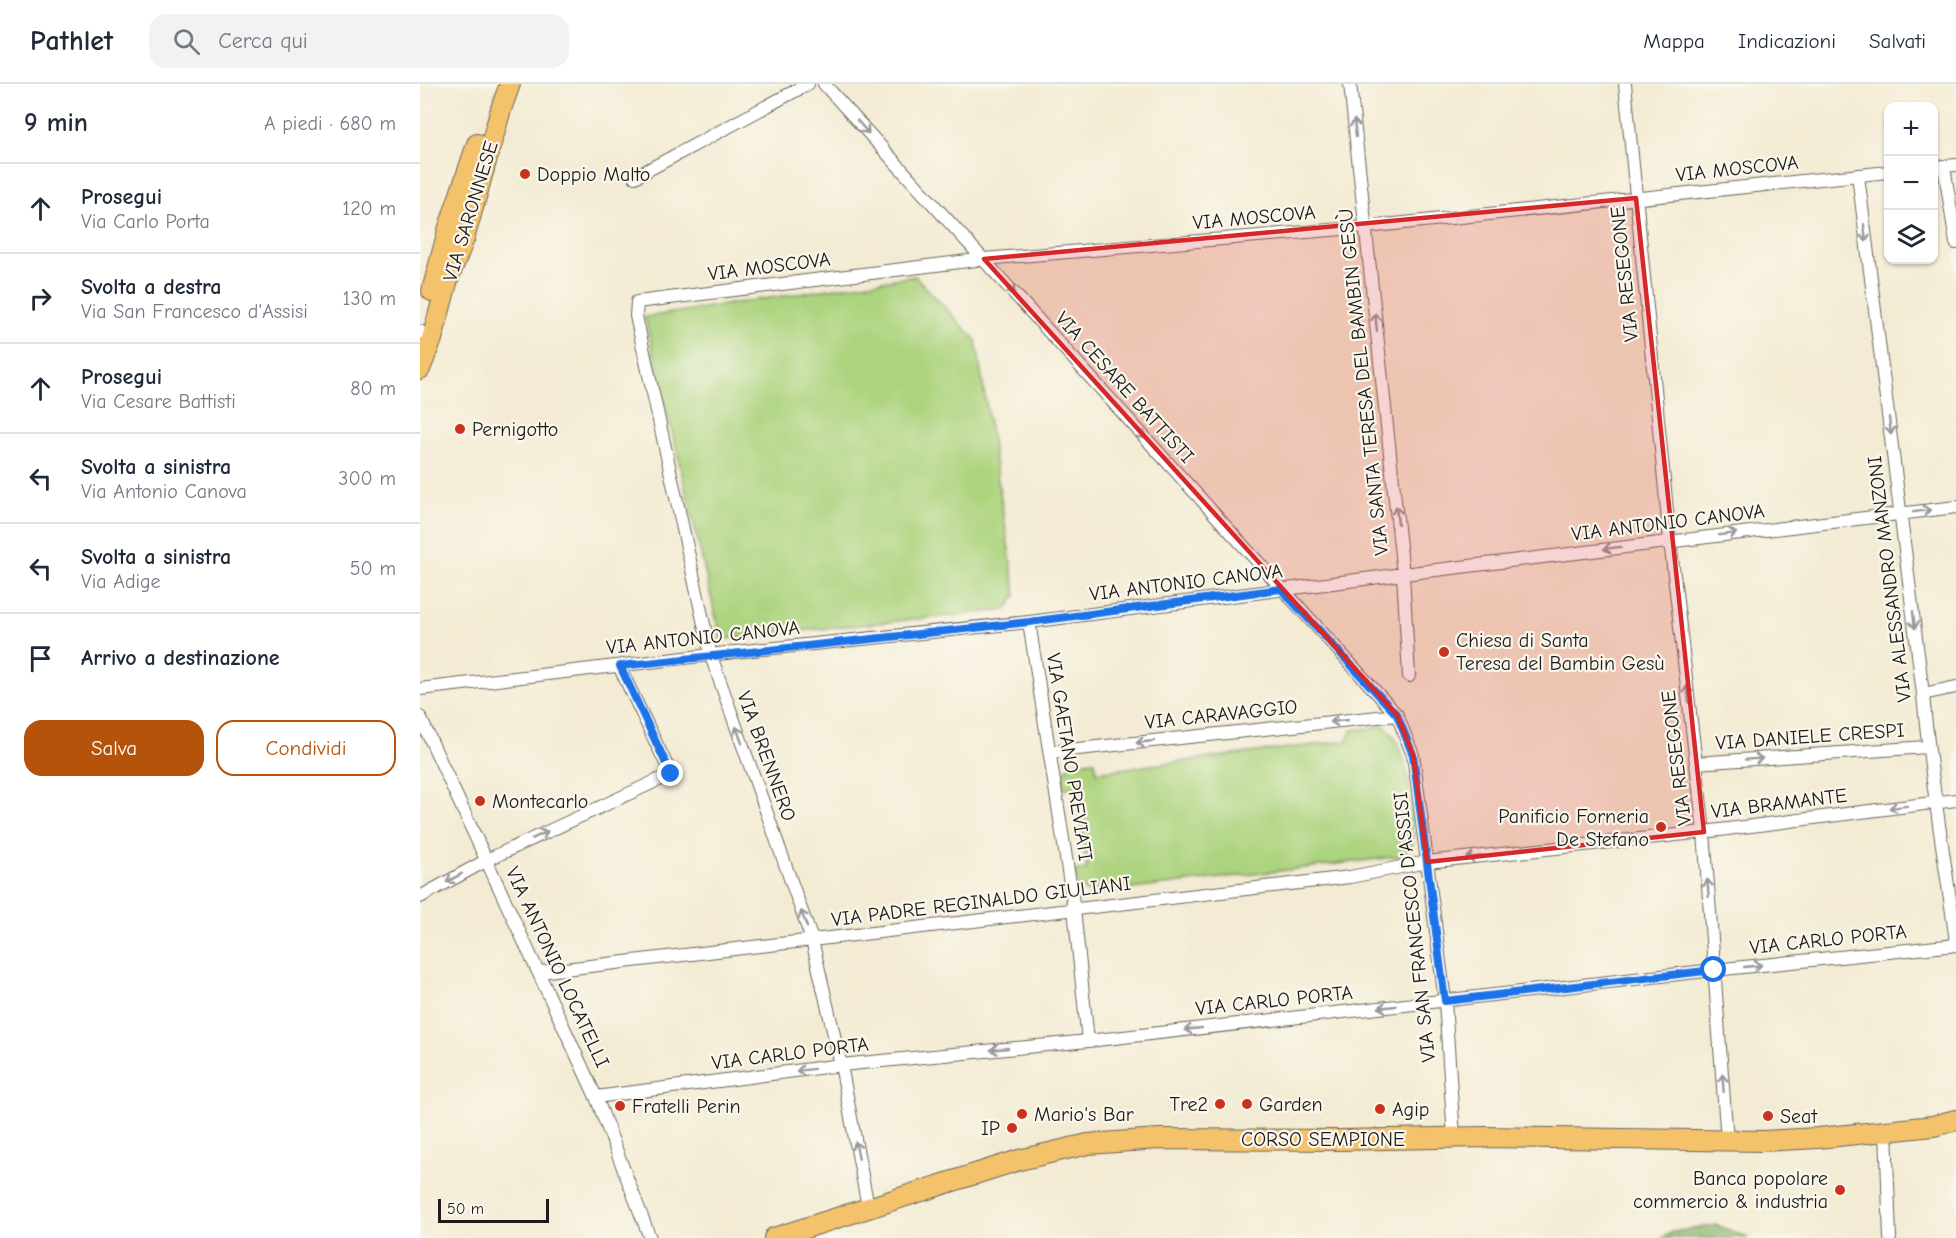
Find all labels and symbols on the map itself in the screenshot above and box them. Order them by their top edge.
one-way arrow [1349,118,1360,138]
one-way arrow [856,119,870,134]
street label: VIA SARONNESE [438,138,503,284]
street label: VIA MOSCOVA [1675,151,1800,186]
place label: Doppio Malto [537,163,650,186]
marker: Doppio Malto [518,167,532,181]
street label: VIA MOSCOVA [1192,201,1317,234]
street label: VIA RESEGONE [1606,205,1643,343]
street label: VIA SANTA TERESA DEL BAMBIN GESÙ [1333,207,1393,557]
one-way arrow [1860,222,1871,242]
street label: VIA MOSCOVA [706,248,832,285]
one-way arrow [1002,279,1016,294]
street label: VIA CESARE BATTISTI [1051,307,1199,468]
one-way arrow [1370,312,1381,332]
one-way arrow [1884,416,1895,436]
place label: Pernigotto [472,418,558,441]
marker: Pernigotto [453,422,467,436]
one-way arrow [1132,424,1146,439]
street label: VIA ALESSANDRO MANZONI [1863,454,1916,703]
street label: VIA ANTONIO CANOVA [1570,499,1766,546]
one-way arrow [1911,505,1931,516]
one-way arrow [1391,506,1402,526]
one-way arrow [1718,528,1738,539]
one-way arrow [1603,543,1622,554]
street label: VIA ANTONIO CANOVA [1088,559,1284,606]
one-way arrow [1909,609,1920,629]
street label: VIA ANTONIO CANOVA [605,616,801,659]
place label: Chiesa di Santa Teresa del Bambin Gesù [1456,629,1665,675]
marker: Chiesa di Santa Teresa del Bambin Gesù [1437,645,1451,659]
street label: VIA GAETANO PREVIATI [1042,652,1097,863]
one-way arrow [1682,685,1693,705]
street label: VIA BRENNERO [732,688,801,824]
street label: VIA RESEGONE [1657,689,1696,827]
street label: VIA CARAVAGGIO [1144,695,1298,734]
one-way arrow [1330,716,1350,727]
street label: VIA DANIELE CRESPI [1715,718,1905,755]
one-way arrow [732,726,743,745]
one-way arrow [1136,737,1156,748]
one-way arrow [1744,754,1764,765]
route end [657,760,683,786]
street label: VIA BRAMANTE [1710,784,1848,823]
place label: Montecarlo [492,790,588,813]
street label: VIA SAN FRANCESCO D'ASSISI [1389,790,1440,1063]
marker: Montecarlo [473,794,487,808]
one-way arrow [1889,802,1908,813]
place label: Panificio Forneria De Stefano [1498,805,1649,851]
marker: Panificio Forneria De Stefano [1654,820,1668,834]
one-way arrow [531,829,549,840]
one-way arrow [1465,852,1485,863]
street label: VIA ANTONIO LOCATELLI [501,863,614,1071]
street label: VIA PADRE REGINALDO GIULIANI [830,872,1132,931]
one-way arrow [445,873,463,884]
one-way arrow [1702,879,1713,899]
one-way arrow [798,910,809,929]
street label: VIA CARLO PORTA [1748,920,1908,959]
route start [1700,956,1726,982]
one-way arrow [1743,960,1763,971]
street label: VIA CARLO PORTA [1194,981,1354,1020]
one-way arrow [1377,1002,1397,1013]
one-way arrow [1183,1024,1203,1035]
street label: VIA CARLO PORTA [710,1032,870,1075]
one-way arrow [990,1044,1009,1055]
one-way arrow [796,1065,815,1076]
one-way arrow [1717,1073,1728,1093]
place label: Tre2 [1170,1093,1208,1116]
place label: Garden [1259,1093,1323,1116]
place label: Fratelli Perin [632,1095,740,1118]
marker: Tre2 [1213,1097,1227,1111]
marker: Garden [1240,1097,1254,1111]
place label: Agip [1392,1098,1429,1121]
marker: Fratelli Perin [613,1099,627,1113]
marker: Agip [1373,1102,1387,1116]
place label: Mario's Bar [1034,1103,1134,1126]
place label: Seat [1780,1105,1818,1128]
marker: Mario's Bar [1015,1107,1029,1121]
marker: Seat [1761,1109,1775,1123]
place label: IP [981,1117,1000,1140]
marker: IP [1005,1121,1019,1135]
street label: CORSO SEMPIONE [1241,1128,1405,1151]
one-way arrow [851,1140,862,1160]
place label: Banca popolare commercio & industria [1633,1167,1828,1213]
marker: Banca popolare commercio & industria [1833,1183,1847,1197]
scale bar [438,1196,549,1224]

